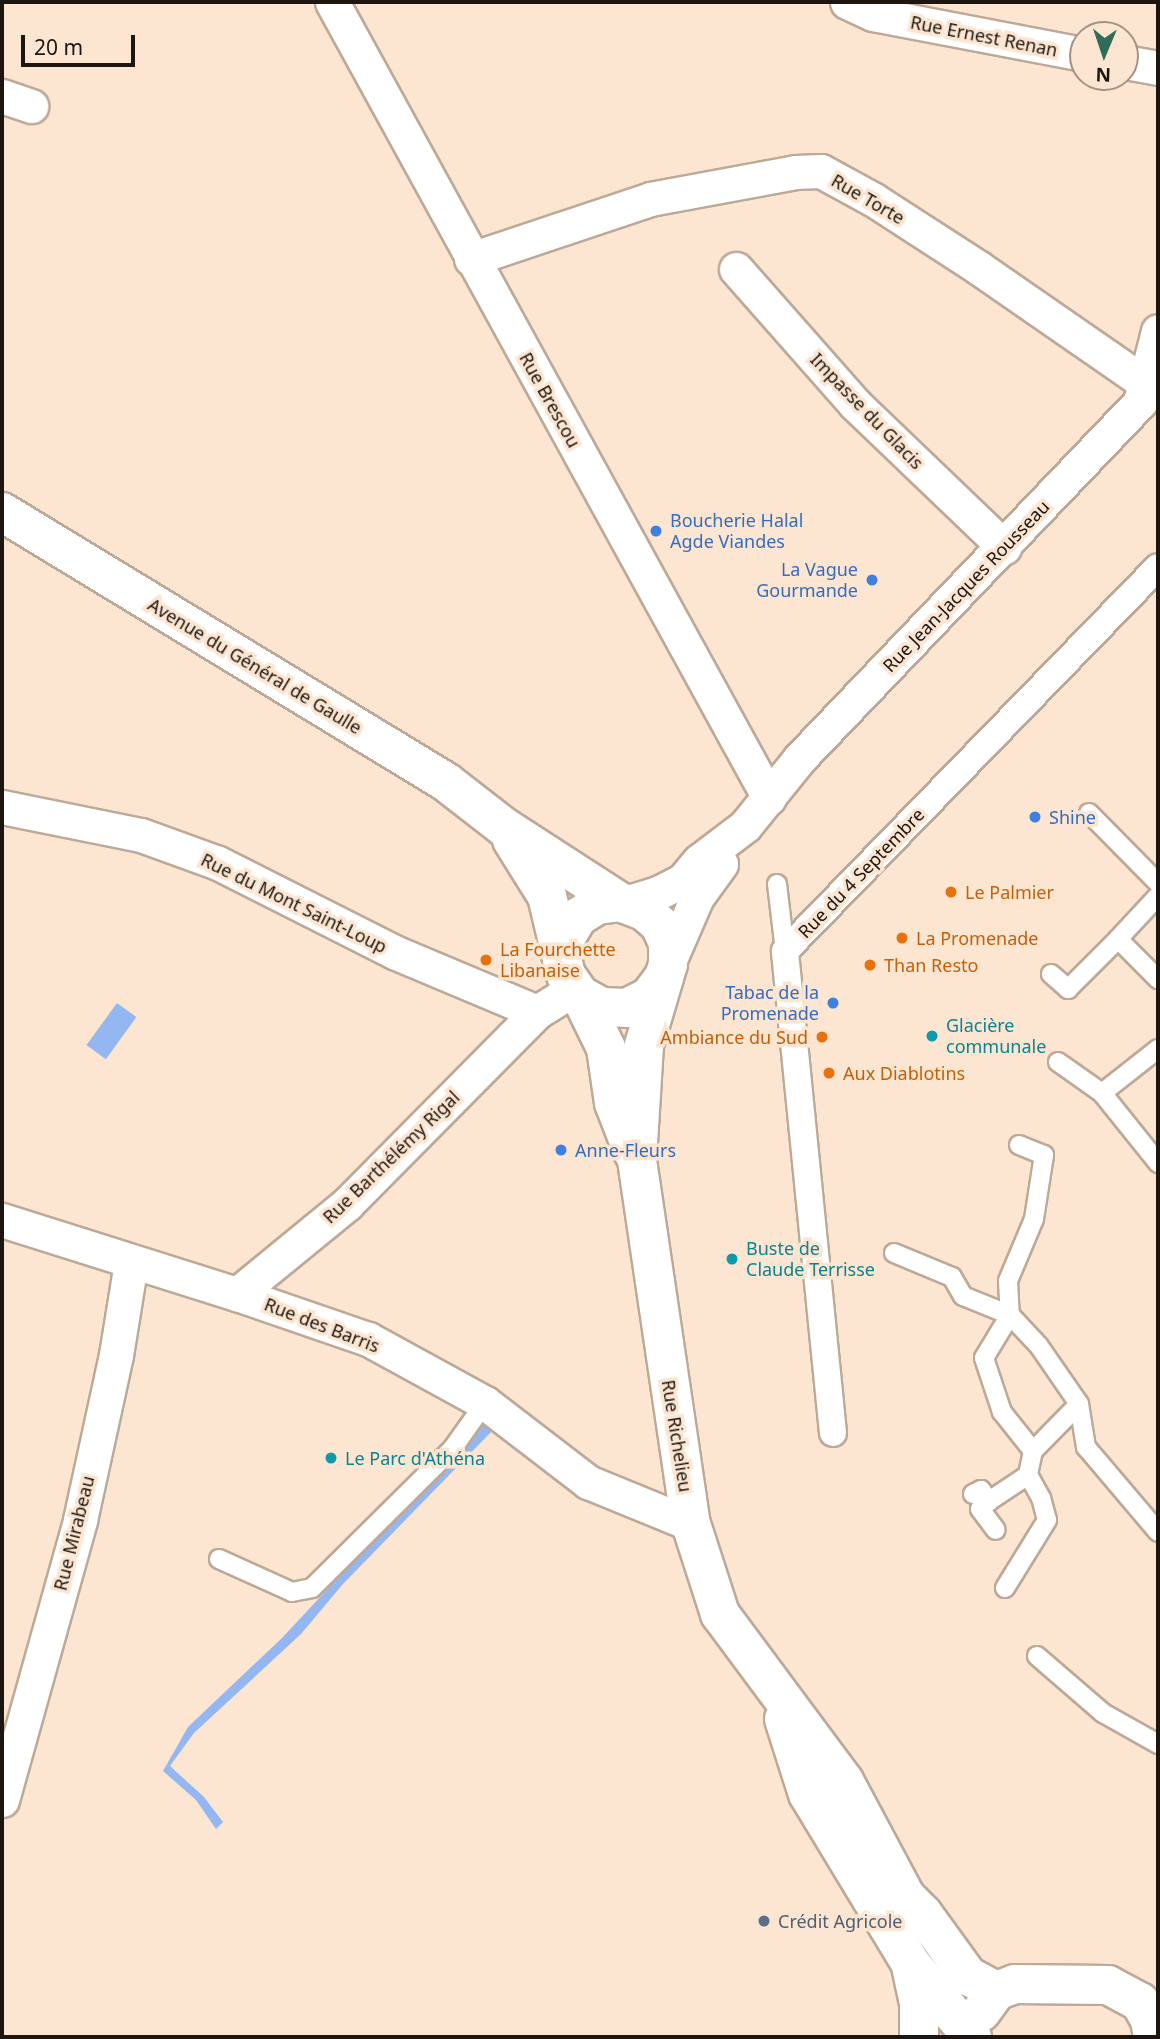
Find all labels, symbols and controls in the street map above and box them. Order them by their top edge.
street label: Rue Ernest Renan [909,11,1059,61]
scale bar [24,21,138,65]
north arrow [1069,21,1139,91]
text: 20 m [34,33,83,61]
text: N [1095,62,1112,88]
street label: Rue Torte [828,169,908,229]
street label: Rue Brescou [515,349,585,451]
street label: Impasse du Glacis [806,349,928,473]
street label: Rue Jean-Jacques Rousseau [878,496,1054,676]
place label: Boucherie Halal Agde Viandes [670,510,803,552]
marker: Boucherie Halal Agde Viandes [648,523,664,539]
place label: La Vague Gourmande [756,559,858,602]
marker: La Vague Gourmande [864,572,880,588]
street label: Avenue du Général de Gaulle [144,594,366,738]
street label: Rue du 4 Septembre [794,804,928,942]
place label: Shine [1049,806,1096,828]
marker: Shine [1027,809,1043,825]
street label: Rue du Mont Saint-Loup [198,849,390,957]
place label: Le Palmier [965,881,1054,903]
marker: Le Palmier [943,884,959,900]
place label: La Promenade [916,927,1038,949]
marker: La Promenade [894,930,910,946]
place label: La Fourchette Libanaise [500,939,616,982]
marker: La Fourchette Libanaise [478,952,494,968]
place label: Than Resto [884,954,978,976]
marker: Than Resto [862,957,878,973]
place label: Tabac de la Promenade [721,982,819,1024]
marker: Tabac de la Promenade [825,995,841,1011]
place label: Glacière communale [946,1015,1046,1058]
place label: Ambiance du Sud [660,1026,808,1048]
marker: Glacière communale [924,1028,940,1044]
marker: Ambiance du Sud [814,1029,830,1045]
place label: Aux Diablotins [843,1062,965,1084]
marker: Aux Diablotins [821,1065,837,1081]
street label: Rue Barthélémy Rigal [318,1086,464,1228]
place label: Anne-Fleurs [575,1139,676,1161]
marker: Anne-Fleurs [553,1142,569,1158]
place label: Buste de Claude Terrisse [746,1238,875,1280]
marker: Buste de Claude Terrisse [724,1251,740,1267]
street label: Rue des Barris [261,1293,383,1357]
street label: Rue Richelieu [657,1378,697,1494]
place label: Le Parc d'Athéna [345,1447,485,1469]
marker: Le Parc d'Athéna [323,1450,339,1466]
street label: Rue Mirabeau [49,1473,99,1593]
place label: Crédit Agricole [778,1910,902,1932]
marker: Crédit Agricole [756,1913,772,1929]

